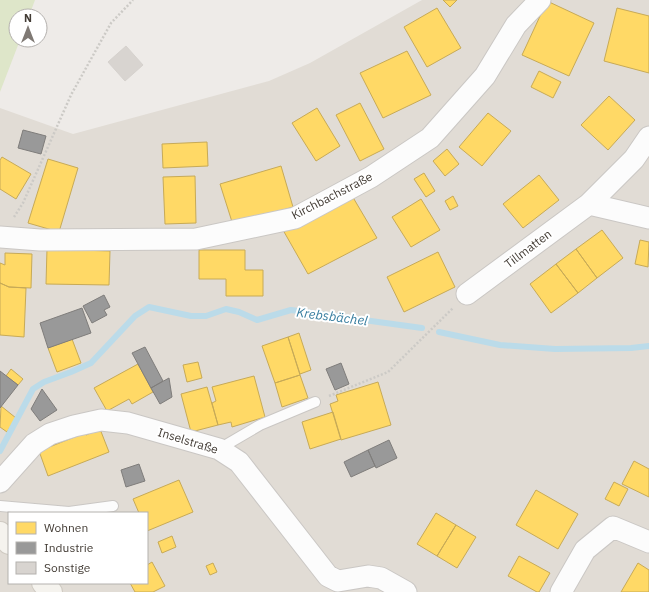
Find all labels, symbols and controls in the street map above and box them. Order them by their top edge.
north arrow [8,8,48,48]
text: N [24,11,32,25]
street label: Kirchbachstraße [289,168,375,222]
street label: Tillmatten [501,226,554,271]
water label: Krebsbächel [295,304,369,329]
street label: Inselstraße [156,424,221,457]
legend [8,512,148,584]
text: Wohnen [44,520,88,535]
text: Industrie [44,540,94,555]
text: Sonstige [44,560,91,575]

